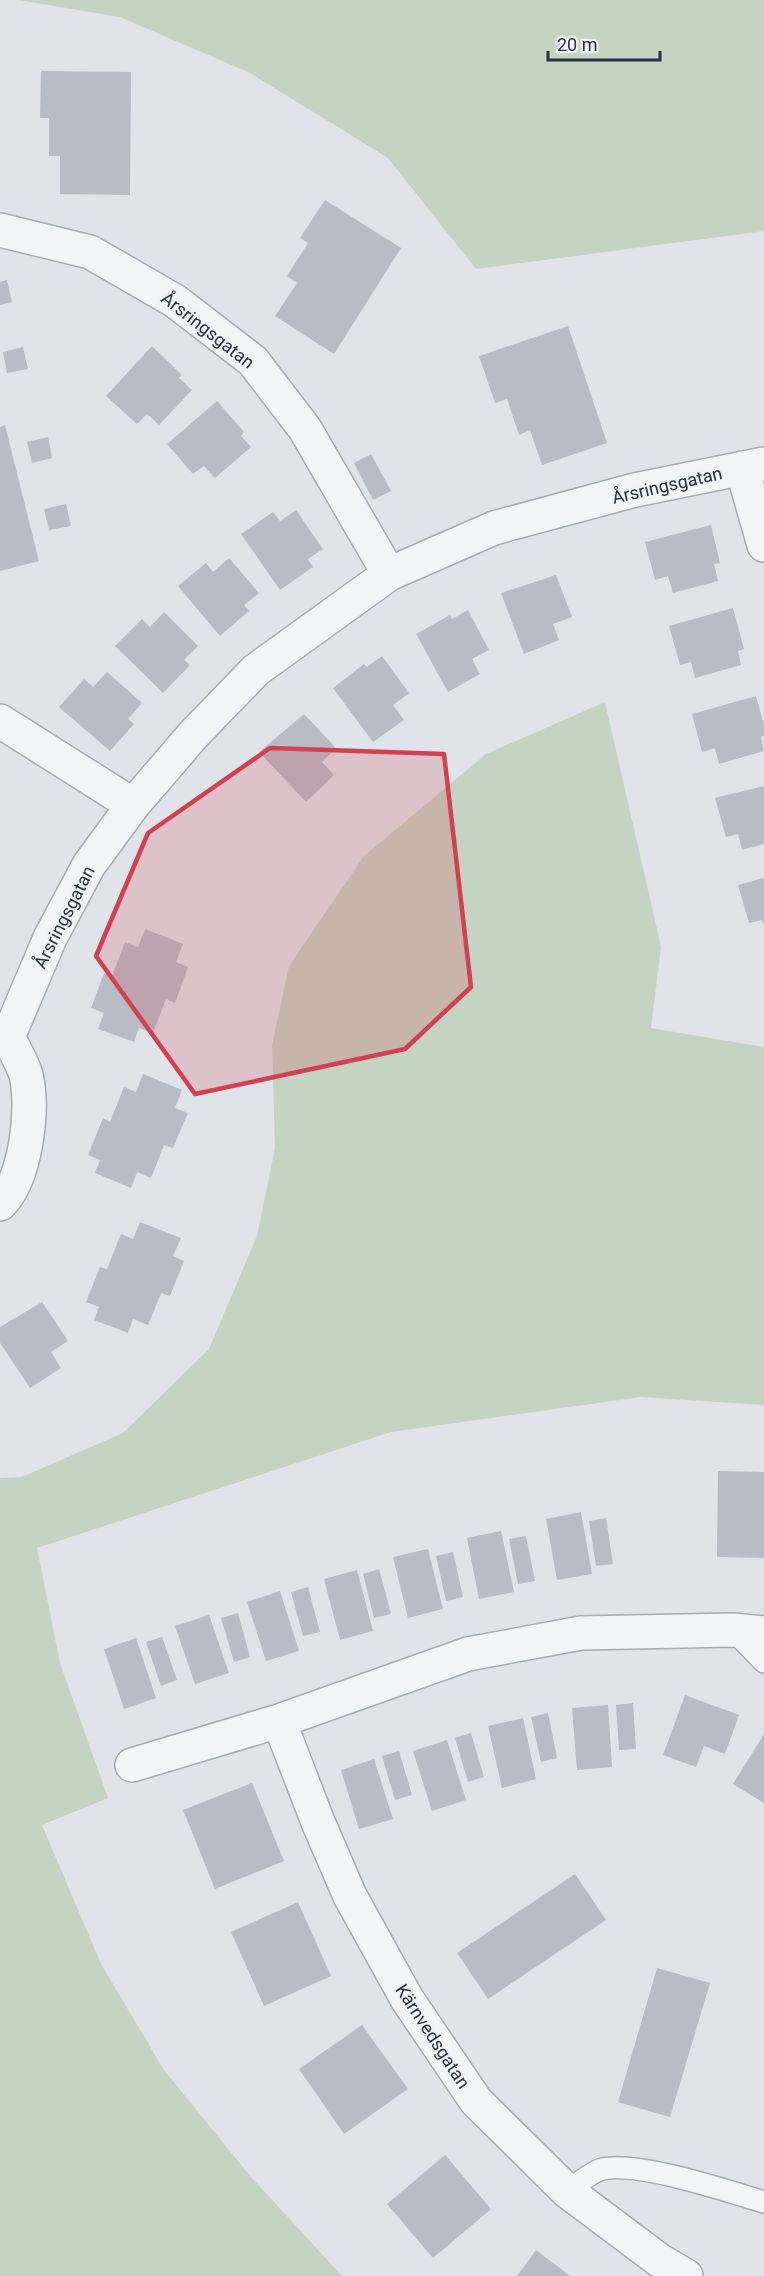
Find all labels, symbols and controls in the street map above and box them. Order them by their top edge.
scale bar [548,24,660,62]
text: 20 m [557,34,597,55]
street label: Årsringsgatan [157,286,259,373]
street label: Årsringsgatan [610,461,724,508]
street label: Årsringsgatan [28,862,99,972]
street label: Kärnvedsgatan [391,1980,475,2092]

